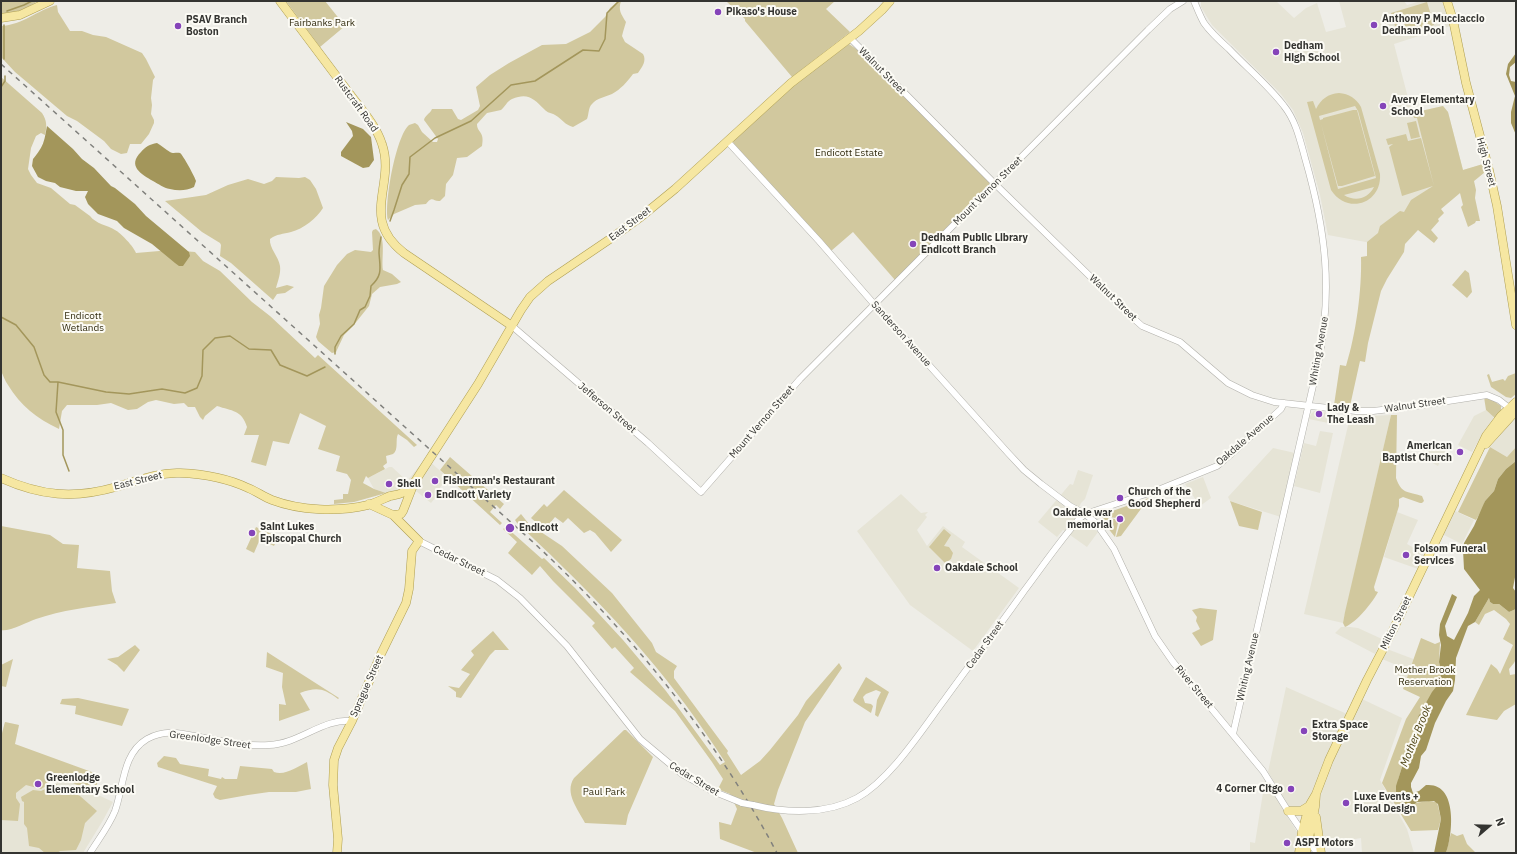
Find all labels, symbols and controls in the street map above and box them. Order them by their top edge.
place label: Pikaso's House [726,6,797,18]
marker: Pikaso's House [713,7,723,17]
place label: Anthony P Mucciaccio Dedham Pool [1382,13,1485,36]
place label: PSAV Branch Boston [186,14,247,38]
park label: Fairbanks Park [289,17,355,29]
marker: Anthony P Mucciaccio Dedham Pool [1369,20,1379,30]
marker: PSAV Branch Boston [173,21,183,31]
place label: Dedham High School [1284,40,1340,64]
street label: Walnut Street [856,45,908,97]
marker: Dedham High School [1271,47,1281,57]
street label: Rustcraft Road [332,74,380,134]
place label: Avery Elementary School [1391,94,1474,118]
marker: Avery Elementary School [1378,101,1388,111]
street label: High Street [1474,136,1498,188]
park label: Endicott Estate [815,147,883,159]
street label: Mount Vernon Street [951,154,1025,228]
street label: East Street [607,204,653,244]
place label: Dedham Public Library Endicott Branch [921,232,1028,256]
marker: Dedham Public Library Endicott Branch [908,239,918,249]
street label: Walnut Street [1087,272,1139,324]
street label: Sanderson Avenue [869,299,933,369]
park label: Endicott Wetlands [62,310,104,334]
street label: Whiting Avenue [1307,316,1331,386]
street label: Jefferson Street [576,380,638,436]
street label: Mount Vernon Street [727,383,797,461]
street label: Walnut Street [1384,395,1446,415]
place label: Lady & The Leash [1327,402,1374,426]
marker: Lady & The Leash [1314,409,1324,419]
street label: Oakdale Avenue [1214,412,1276,468]
place label: American Baptist Church [1382,440,1452,464]
marker: American Baptist Church [1455,447,1465,457]
street label: East Street [113,469,163,493]
place label: Fisherman's Restaurant [443,475,555,487]
marker: Fisherman's Restaurant [430,476,440,486]
place label: Shell [397,478,421,490]
marker: Shell [384,479,394,489]
place label: Church of the Good Shepherd [1128,486,1200,510]
place label: Endicott Variety [436,489,511,501]
marker: Endicott Variety [423,490,433,500]
marker: Church of the Good Shepherd [1115,493,1125,503]
place label: Oakdale war memorial [1053,507,1112,530]
marker: Oakdale war memorial [1115,514,1125,524]
place label: Saint Lukes Episcopal Church [260,521,342,544]
marker: Endicott [504,522,516,534]
place label: Endicott [519,522,558,534]
marker: Saint Lukes Episcopal Church [247,528,257,538]
street label: Cedar Street [431,543,487,579]
place label: Folsom Funeral Services [1414,543,1486,566]
marker: Folsom Funeral Services [1401,550,1411,560]
place label: Oakdale School [945,562,1018,574]
marker: Oakdale School [932,563,942,573]
street label: Milton Street [1378,594,1414,652]
street label: Cedar Street [964,619,1006,671]
street label: Whiting Avenue [1234,632,1262,702]
street label: Sprague Street [348,653,386,719]
street label: River Street [1172,663,1216,711]
park label: Mother Brook Reservation [1394,664,1456,688]
water label: Mother Brook [1398,703,1434,769]
place label: Extra Space Storage [1312,719,1368,742]
marker: Extra Space Storage [1299,726,1309,736]
street label: Greenlodge Street [169,728,251,752]
street label: Cedar Street [667,759,721,799]
place label: Greenlodge Elementary School [46,772,134,796]
marker: Greenlodge Elementary School [33,779,43,789]
place label: 4 Corner Citgo [1216,783,1283,795]
marker: 4 Corner Citgo [1286,784,1296,794]
park label: Paul Park [583,786,625,798]
place label: Luxe Events + Floral Design [1354,791,1419,814]
marker: Luxe Events + Floral Design [1341,798,1351,808]
north arrow [1469,806,1509,846]
text: N [1492,816,1508,828]
place label: ASPI Motors [1295,837,1354,849]
marker: ASPI Motors [1282,838,1292,848]

